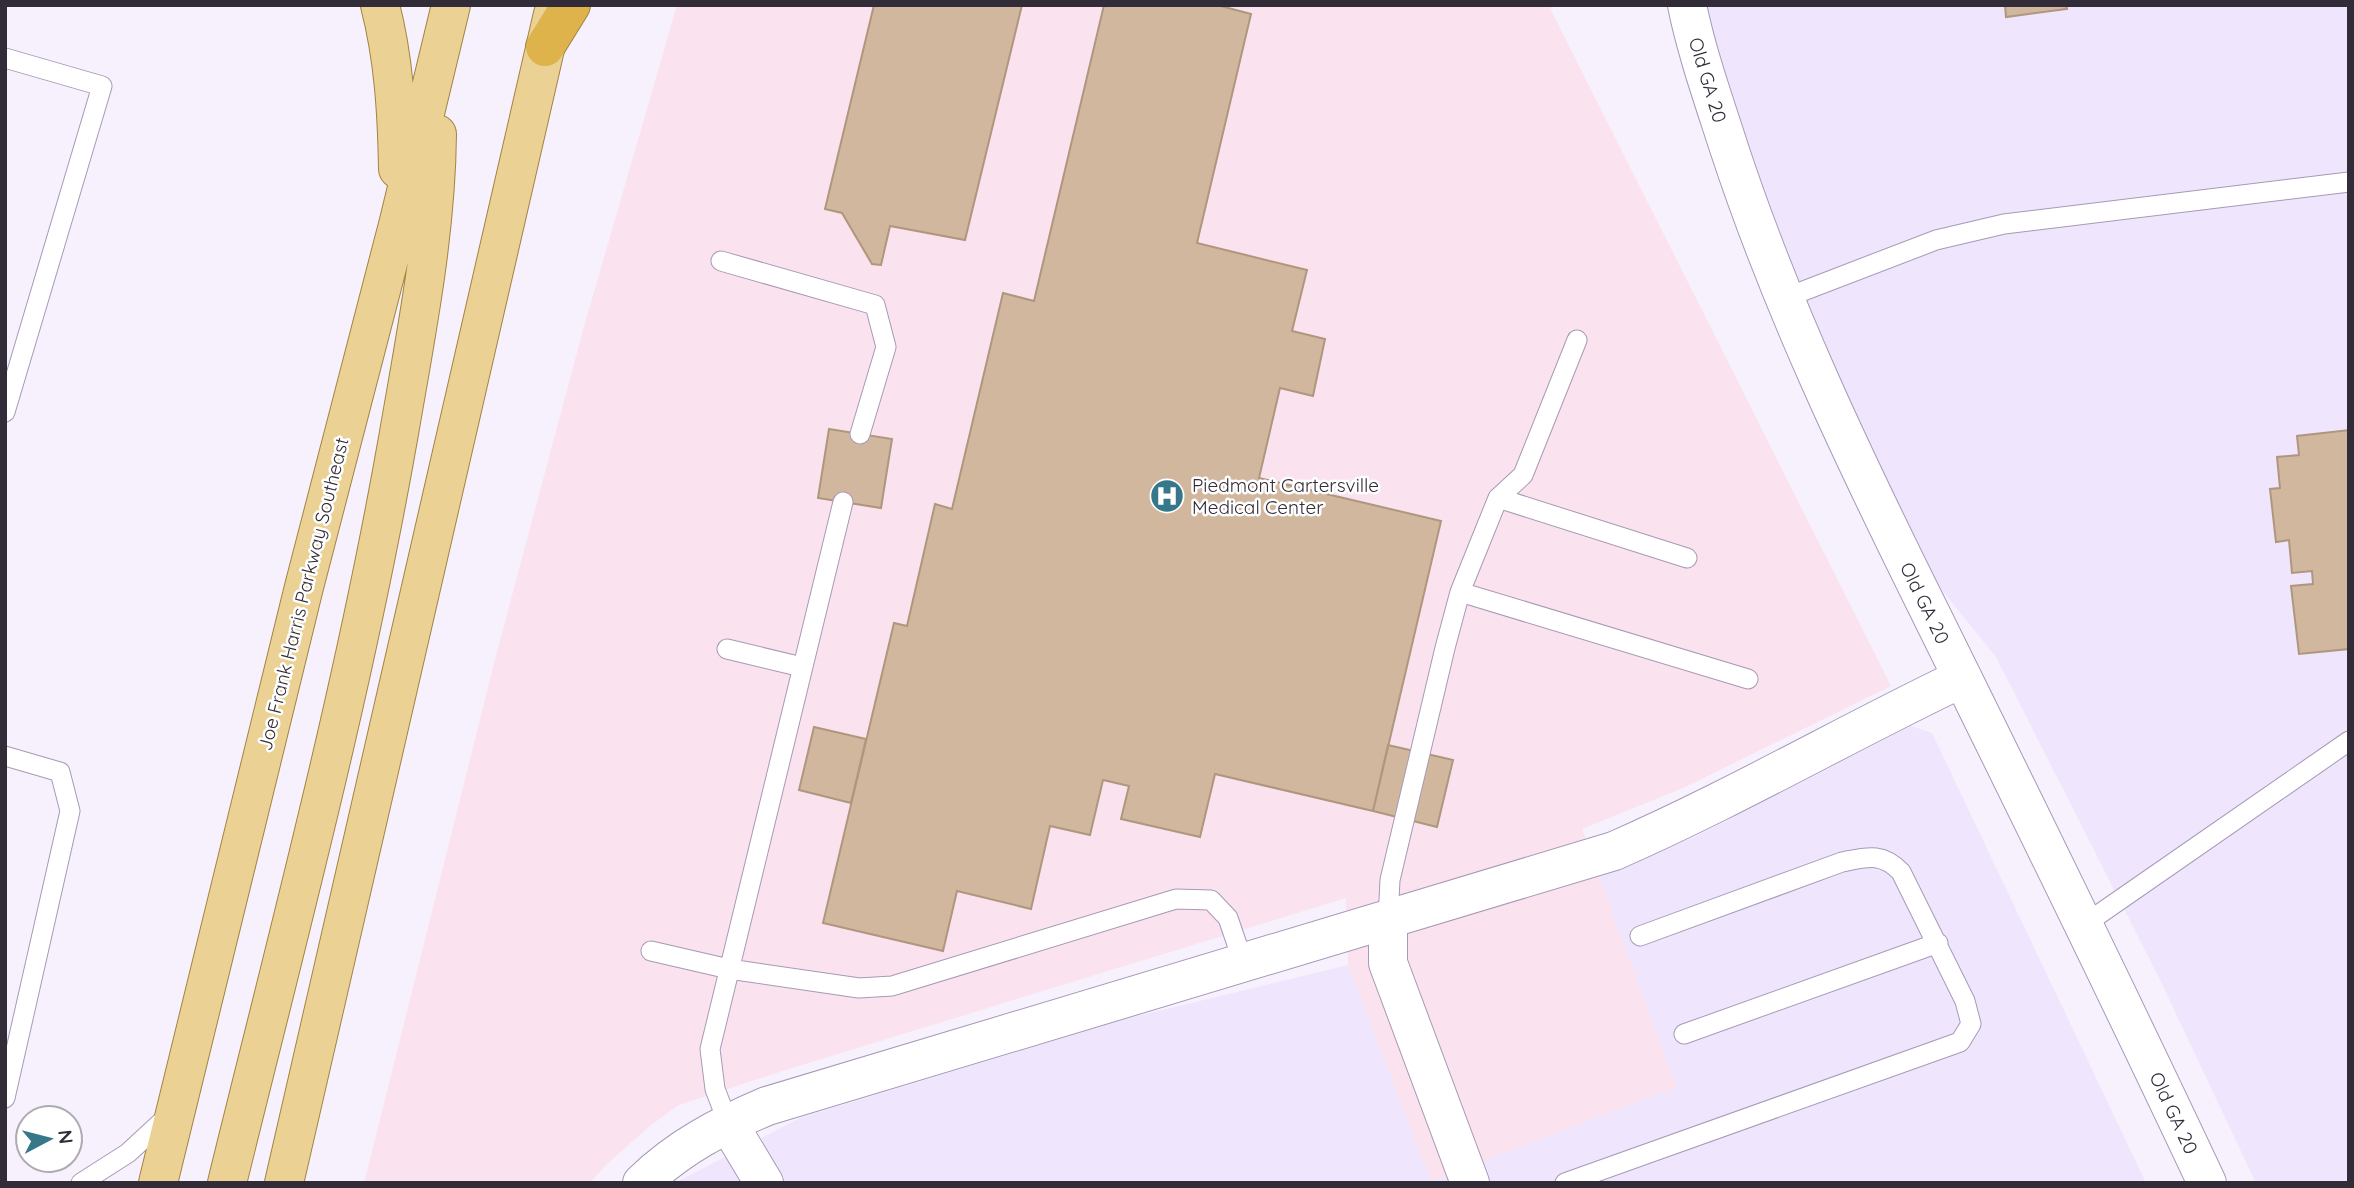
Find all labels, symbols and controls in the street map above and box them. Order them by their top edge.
street label: Old GA 20 [1684,34,1732,126]
street label: Joe Frank Harris Parkway Southeast [252,435,354,753]
place label: Piedmont Cartersville Medical Center [1192,473,1379,519]
hospital icon: Piedmont Cartersville Medical Center [1148,477,1186,515]
street label: Old GA 20 [1895,558,1955,648]
street label: Old GA 20 [2145,1068,2203,1158]
north arrow [14,1104,84,1174]
text: N [53,1129,79,1145]

